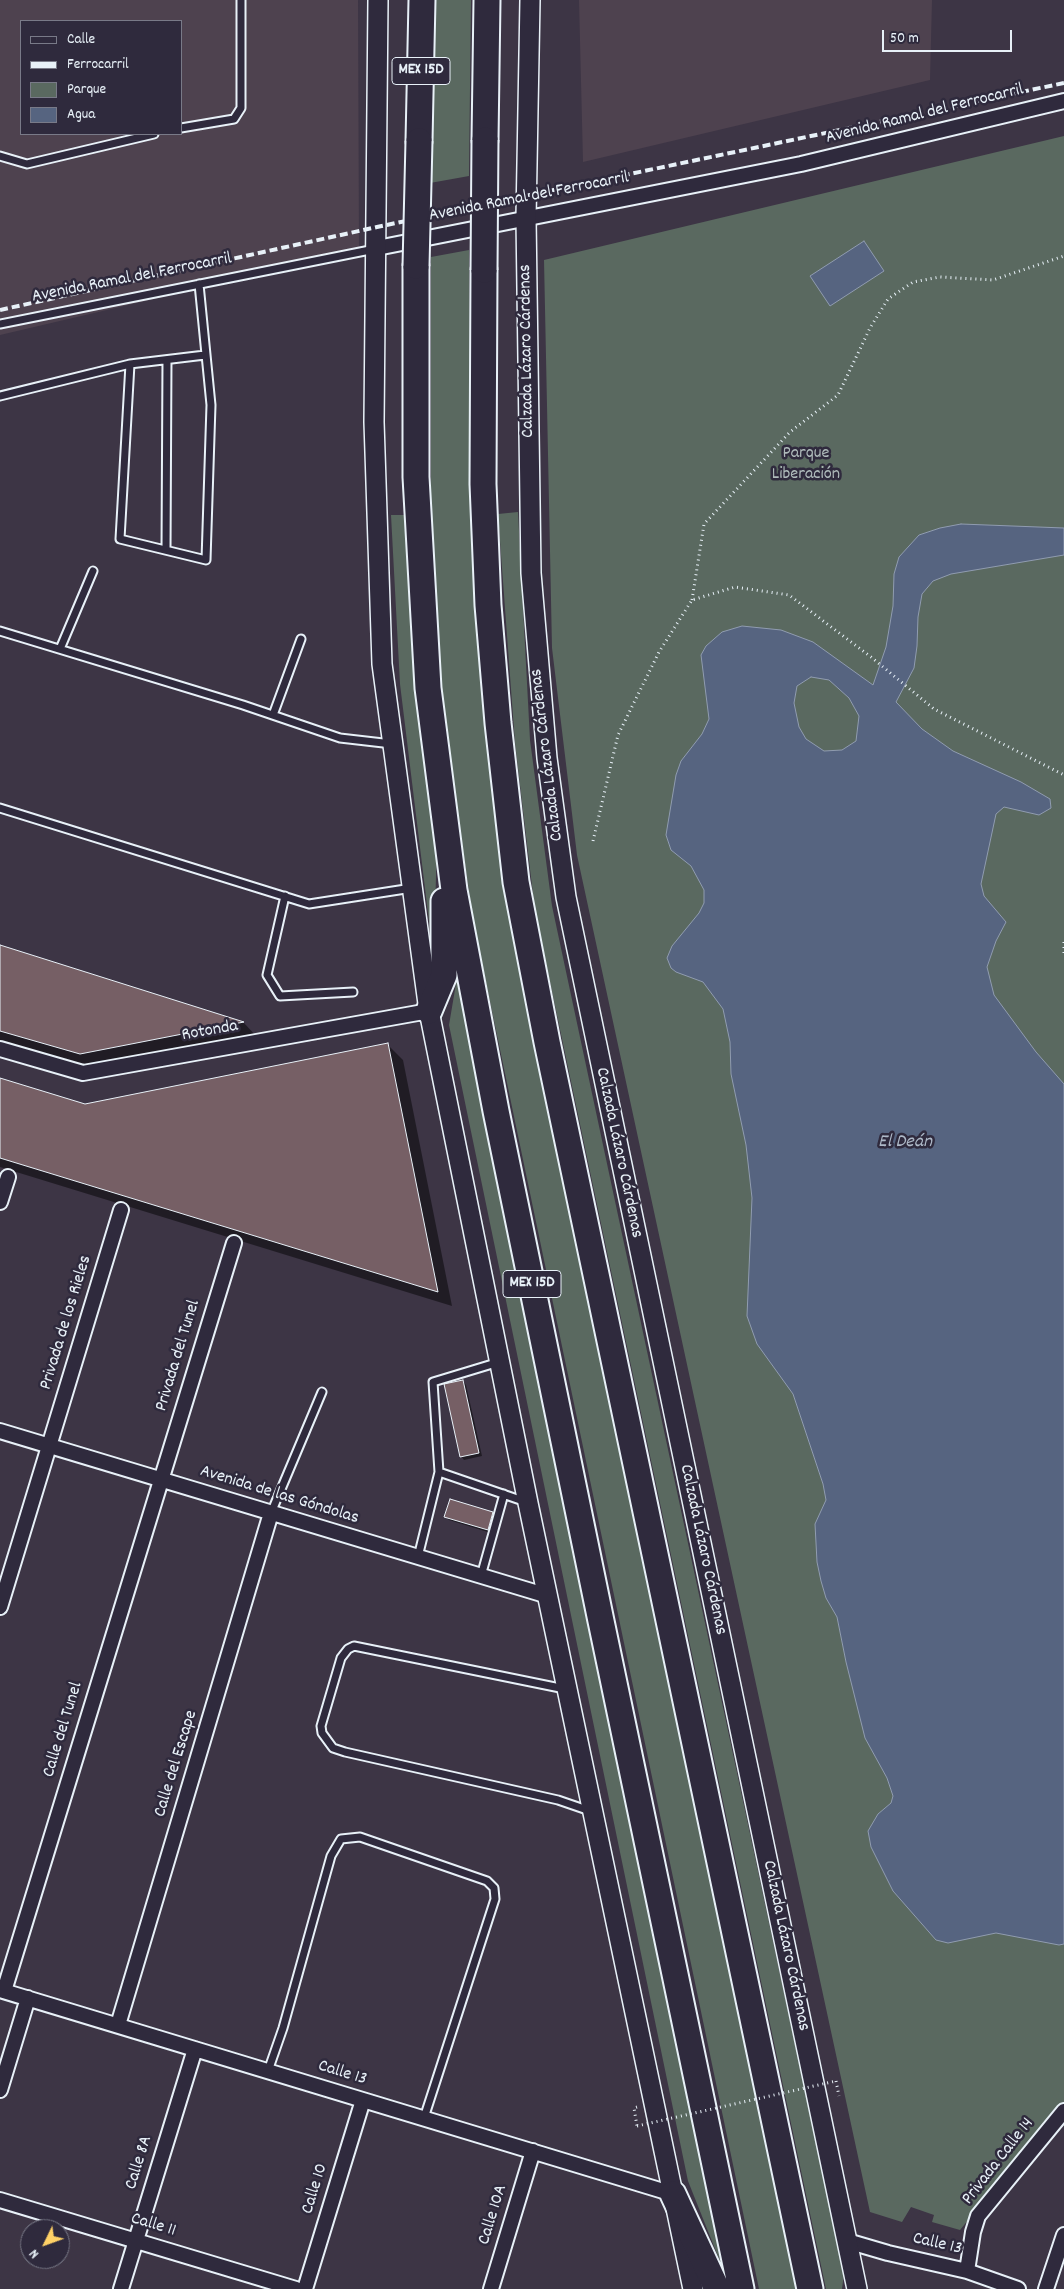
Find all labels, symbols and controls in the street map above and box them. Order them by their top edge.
legend [20,20,182,135]
scale bar [884,20,1014,52]
text: 50 m [890,28,919,50]
text: Calle [67,29,95,51]
text: Ferrocarril [67,54,129,76]
road number: MEX 15D [392,58,450,84]
text: Parque [67,79,106,101]
street label: Avenida Ramal del Ferrocarril [824,80,1026,150]
text: Agua [67,104,95,126]
street label: Avenida Ramal del Ferrocarril [427,168,631,228]
street label: Avenida Ramal del Ferrocarril [30,249,234,309]
street label: Calzada Lázaro Cárdenas [516,264,540,438]
park label: Parque Liberación [772,444,840,486]
street label: Calzada Lázaro Cárdenas [527,668,569,842]
street label: Rotonda [180,1016,240,1048]
street label: Calzada Lázaro Cárdenas [589,1066,647,1240]
water label: El Deán [878,1132,932,1154]
street label: Privada de los Rieles [36,1253,98,1393]
road number: MEX 15D [503,1270,561,1298]
street label: Privada del Tunel [152,1298,206,1414]
street label: Avenida de las Góndolas [197,1462,361,1530]
street label: Calzada Lázaro Cárdenas [673,1463,731,1637]
street label: Calle del Tunel [39,1680,89,1780]
street label: Calle del Escape [151,1708,203,1820]
street label: Calzada Lázaro Cárdenas [756,1859,814,2033]
street label: Calle 13 [315,2056,369,2092]
street label: Privada Calle 14 [958,2114,1040,2210]
street label: Calle 8A [122,2134,158,2192]
street label: Calle 10 [298,2161,334,2217]
street label: Calle 10A [475,2182,513,2248]
street label: Calle 11 [128,2209,178,2243]
north arrow [20,2219,70,2269]
street label: Calle 13 [910,2229,964,2261]
text: N [25,2244,44,2263]

